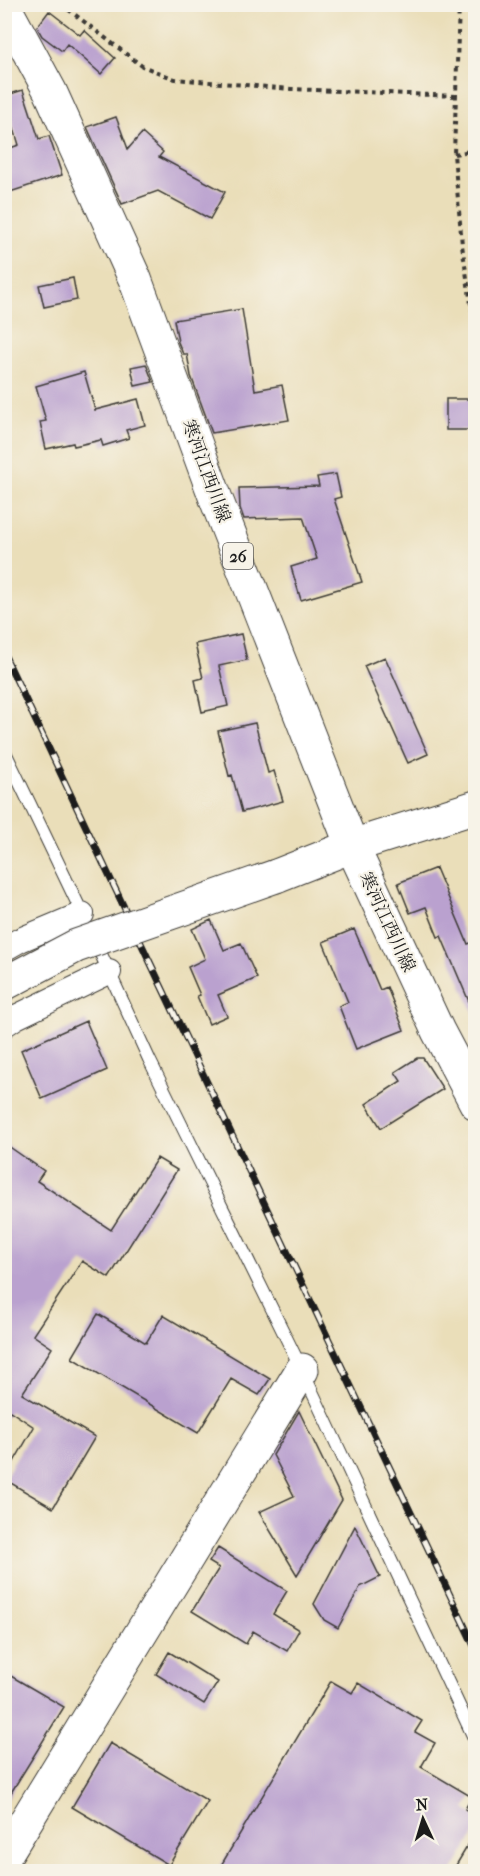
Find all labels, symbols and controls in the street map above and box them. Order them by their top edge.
street label: 寒河江西川線 [178,417,234,525]
road number: 26 [223,543,253,569]
street label: 寒河江西川線 [355,869,419,975]
north arrow [393,1789,453,1849]
text: N [415,1795,430,1814]

